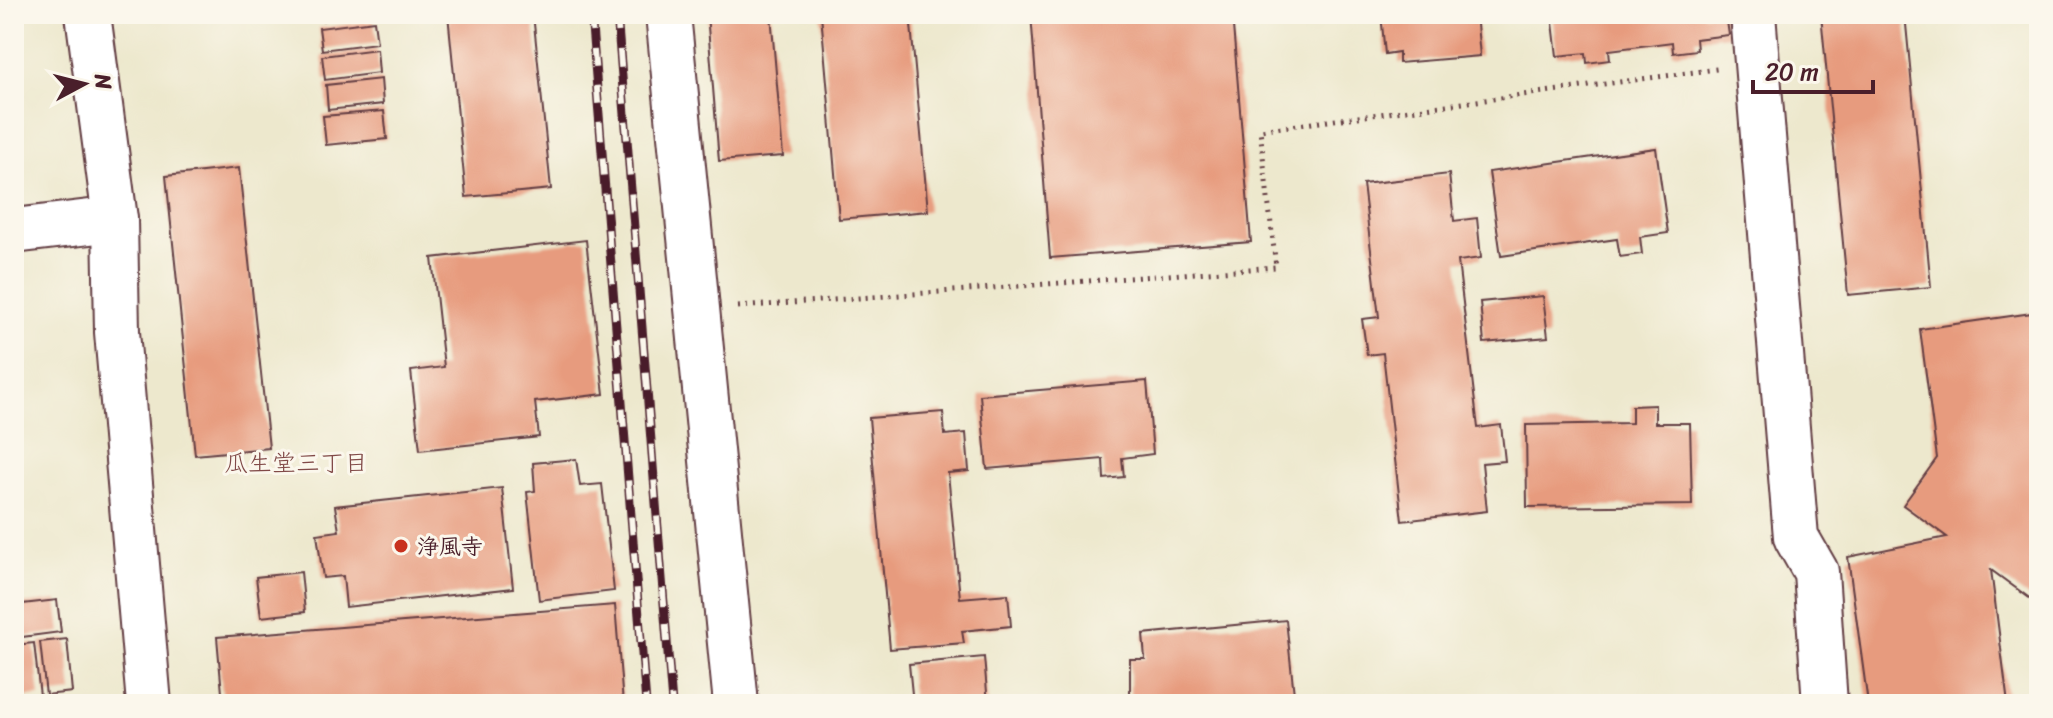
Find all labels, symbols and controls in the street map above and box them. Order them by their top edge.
north arrow [44,44,124,124]
scale bar [1753,44,1873,94]
text: 20 m [1765,51,1819,93]
text: N [83,71,124,92]
district label: 瓜生堂三丁目 [224,442,368,484]
place label: 浄風寺 [417,527,483,566]
marker: 浄風寺 [392,537,410,555]

